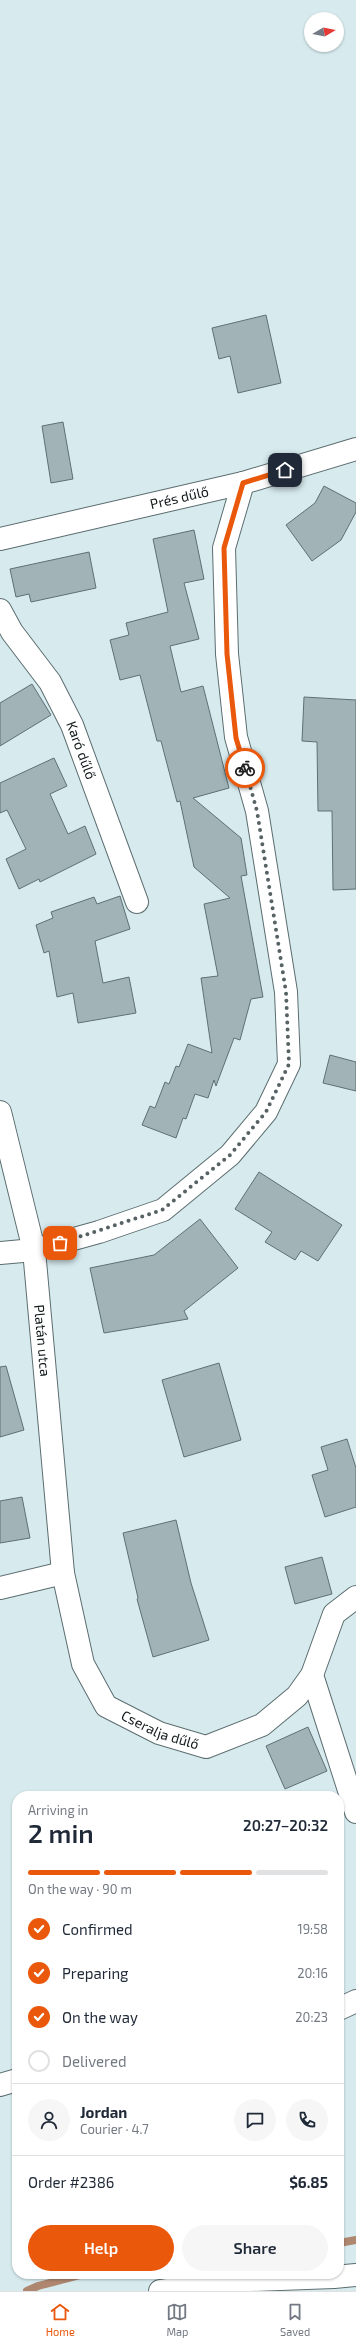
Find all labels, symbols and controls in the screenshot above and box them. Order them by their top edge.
north arrow [304,12,344,52]
map controls [304,12,344,52]
pin [268,453,302,487]
icon: home [274,459,296,481]
street label: Prés dűlő [148,482,210,512]
street label: Karó dűlő [63,719,100,781]
courier [225,748,265,788]
icon: bike [234,757,256,779]
pin [43,1226,77,1260]
icon: bag [49,1232,71,1254]
street label: Platán utca [31,1304,54,1377]
street label: Cseralja dűlő [119,1706,201,1752]
text: Arriving in [28,1802,88,1818]
text: 20:27–20:32 [243,1816,328,1834]
text: 2 min [28,1817,94,1848]
text: On the way · 90 m [28,1881,132,1897]
icon: check [28,1918,50,1940]
text: Confirmed [62,1920,133,1938]
text: 19:58 [297,1921,328,1937]
icon: check [28,1962,50,1984]
text: Preparing [62,1964,128,1982]
text: 20:16 [297,1965,328,1981]
icon: check [28,2006,50,2028]
text: On the way [62,2008,138,2026]
text: 20:23 [295,2009,328,2025]
text: Delivered [62,2052,127,2070]
button: person [28,2099,70,2141]
button: chat [234,2099,276,2141]
button: phone [286,2099,328,2141]
text: Jordan [80,2103,127,2121]
text: Courier · 4.7 [80,2121,149,2137]
text: Order #2386 [28,2173,114,2191]
text: $6.85 [289,2173,328,2191]
button: Help [28,2225,174,2271]
button: Share [182,2225,328,2271]
tab: Home [46,2301,75,2338]
tab: Map [166,2301,189,2338]
tab: Saved [280,2301,310,2338]

